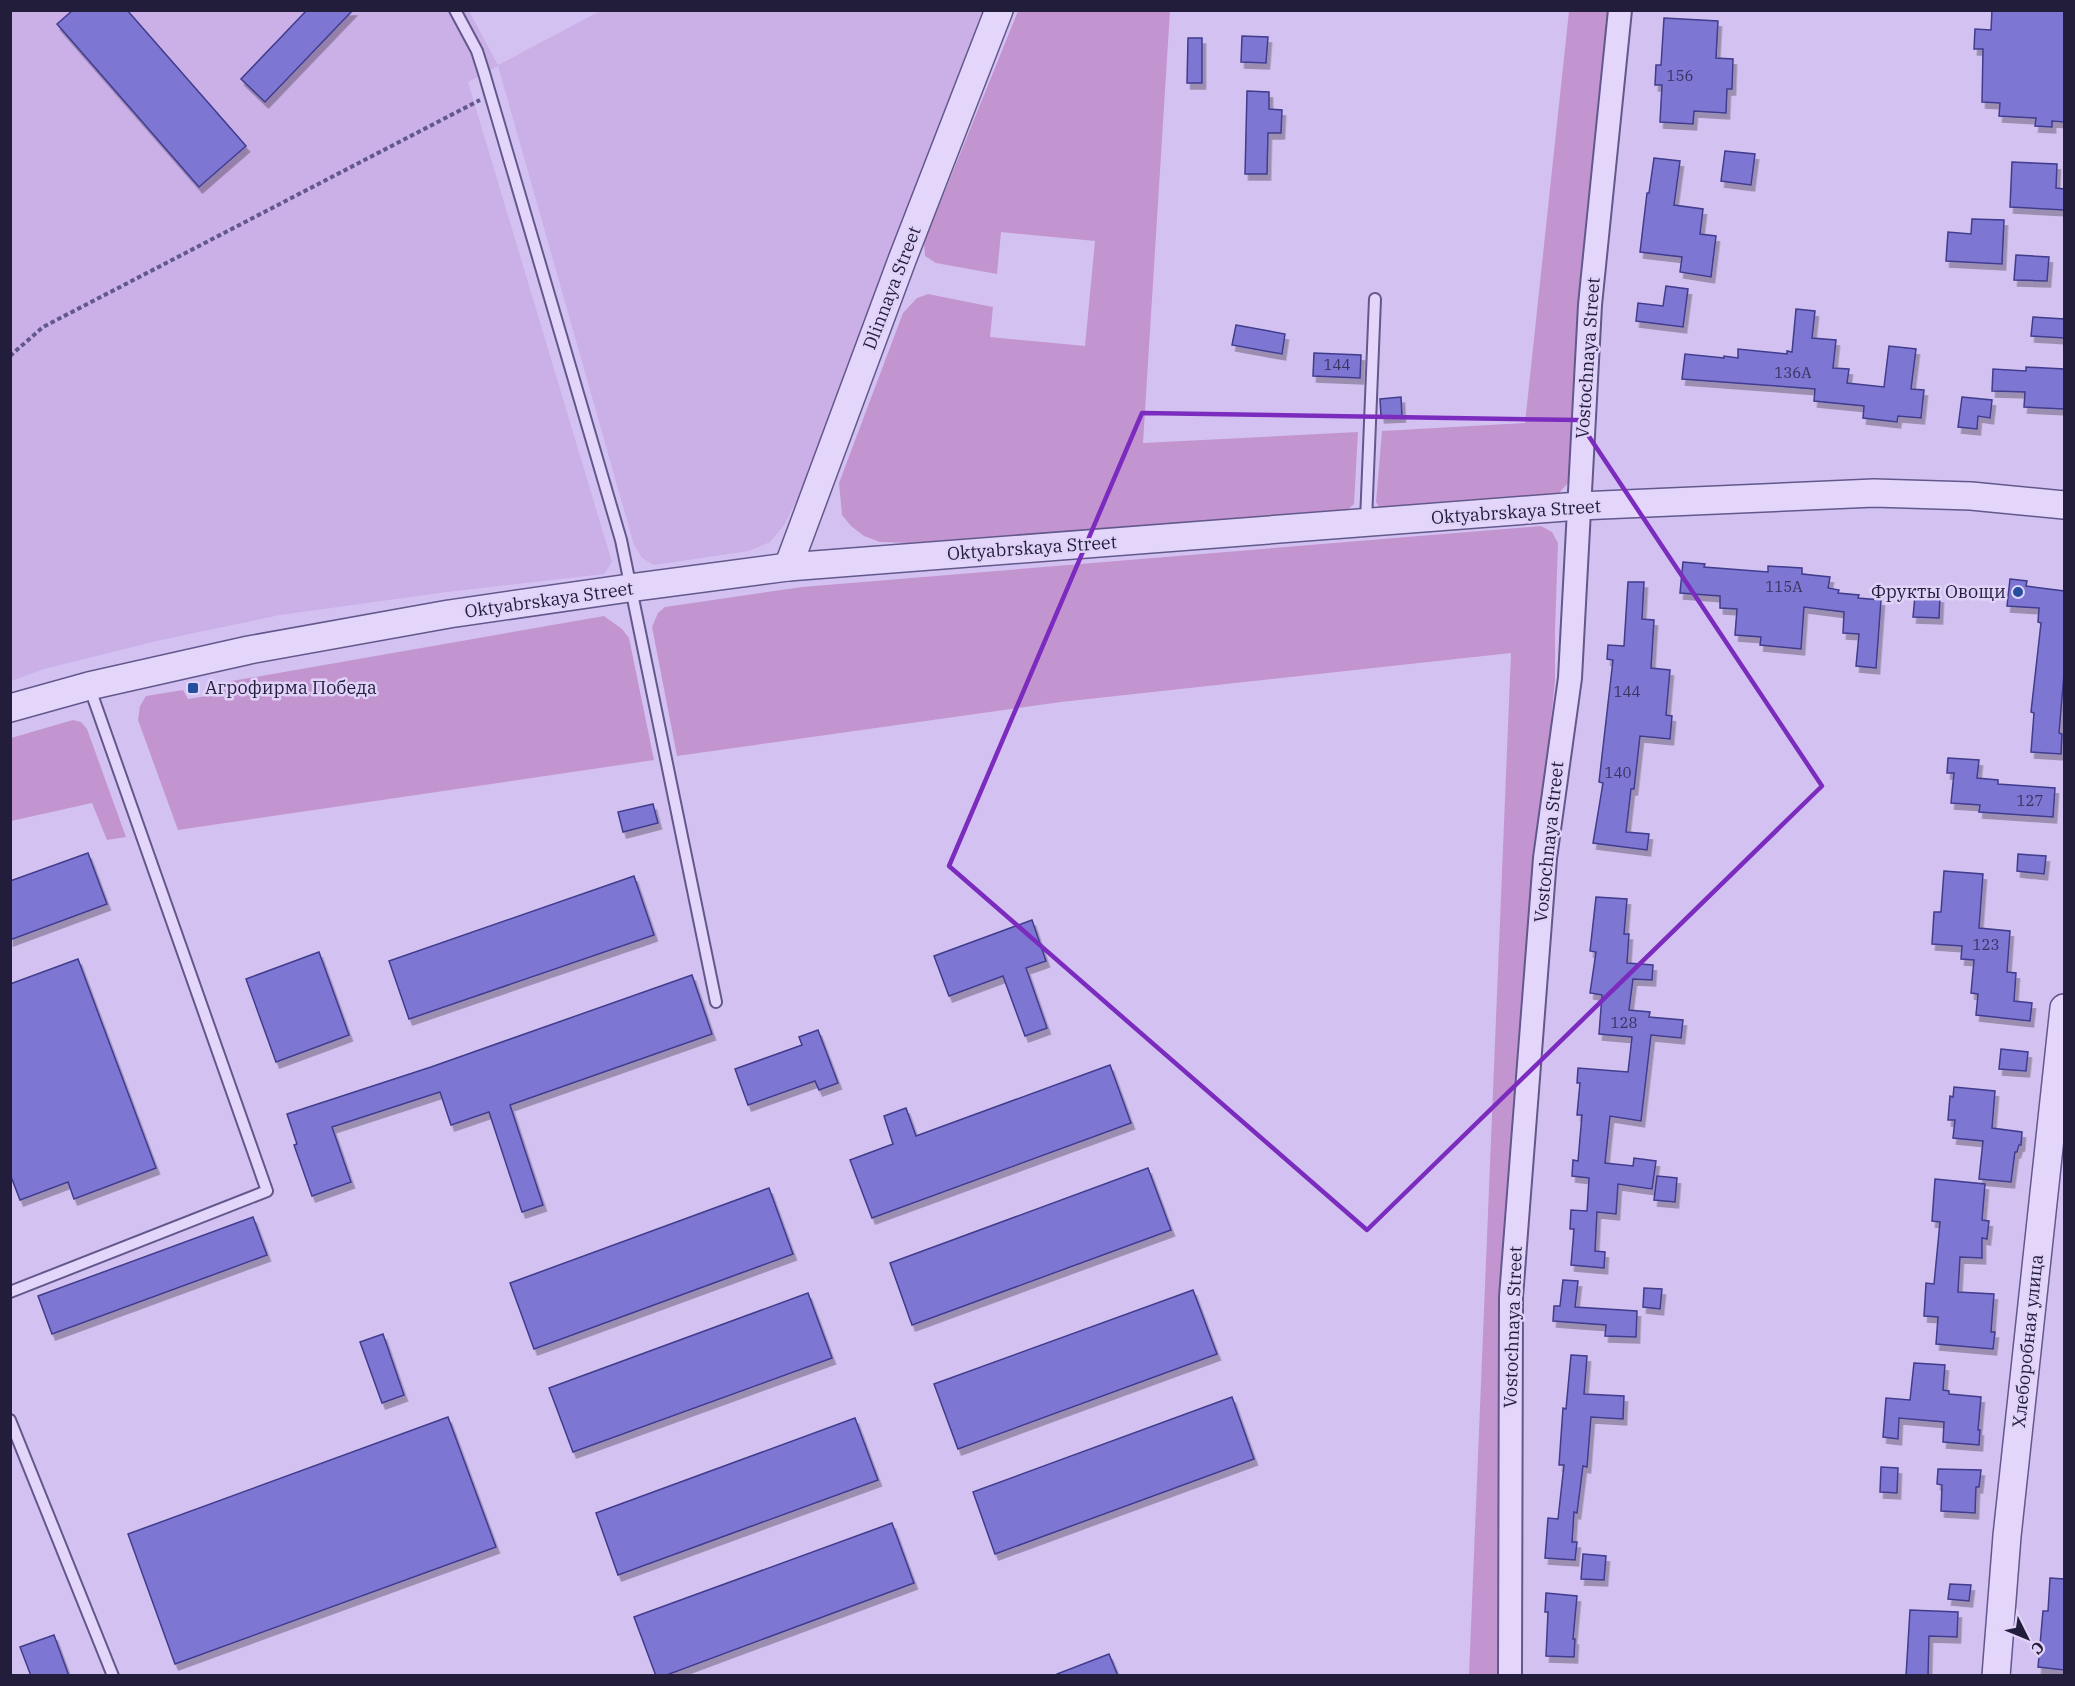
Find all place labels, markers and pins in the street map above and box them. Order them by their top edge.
place label: Фрукты Овощи [1871,580,2006,603]
marker: Фрукты Овощи [2011,585,2025,599]
place label: Агрофирма Победа [205,676,377,699]
marker: Агрофирма Победа [186,681,200,695]

